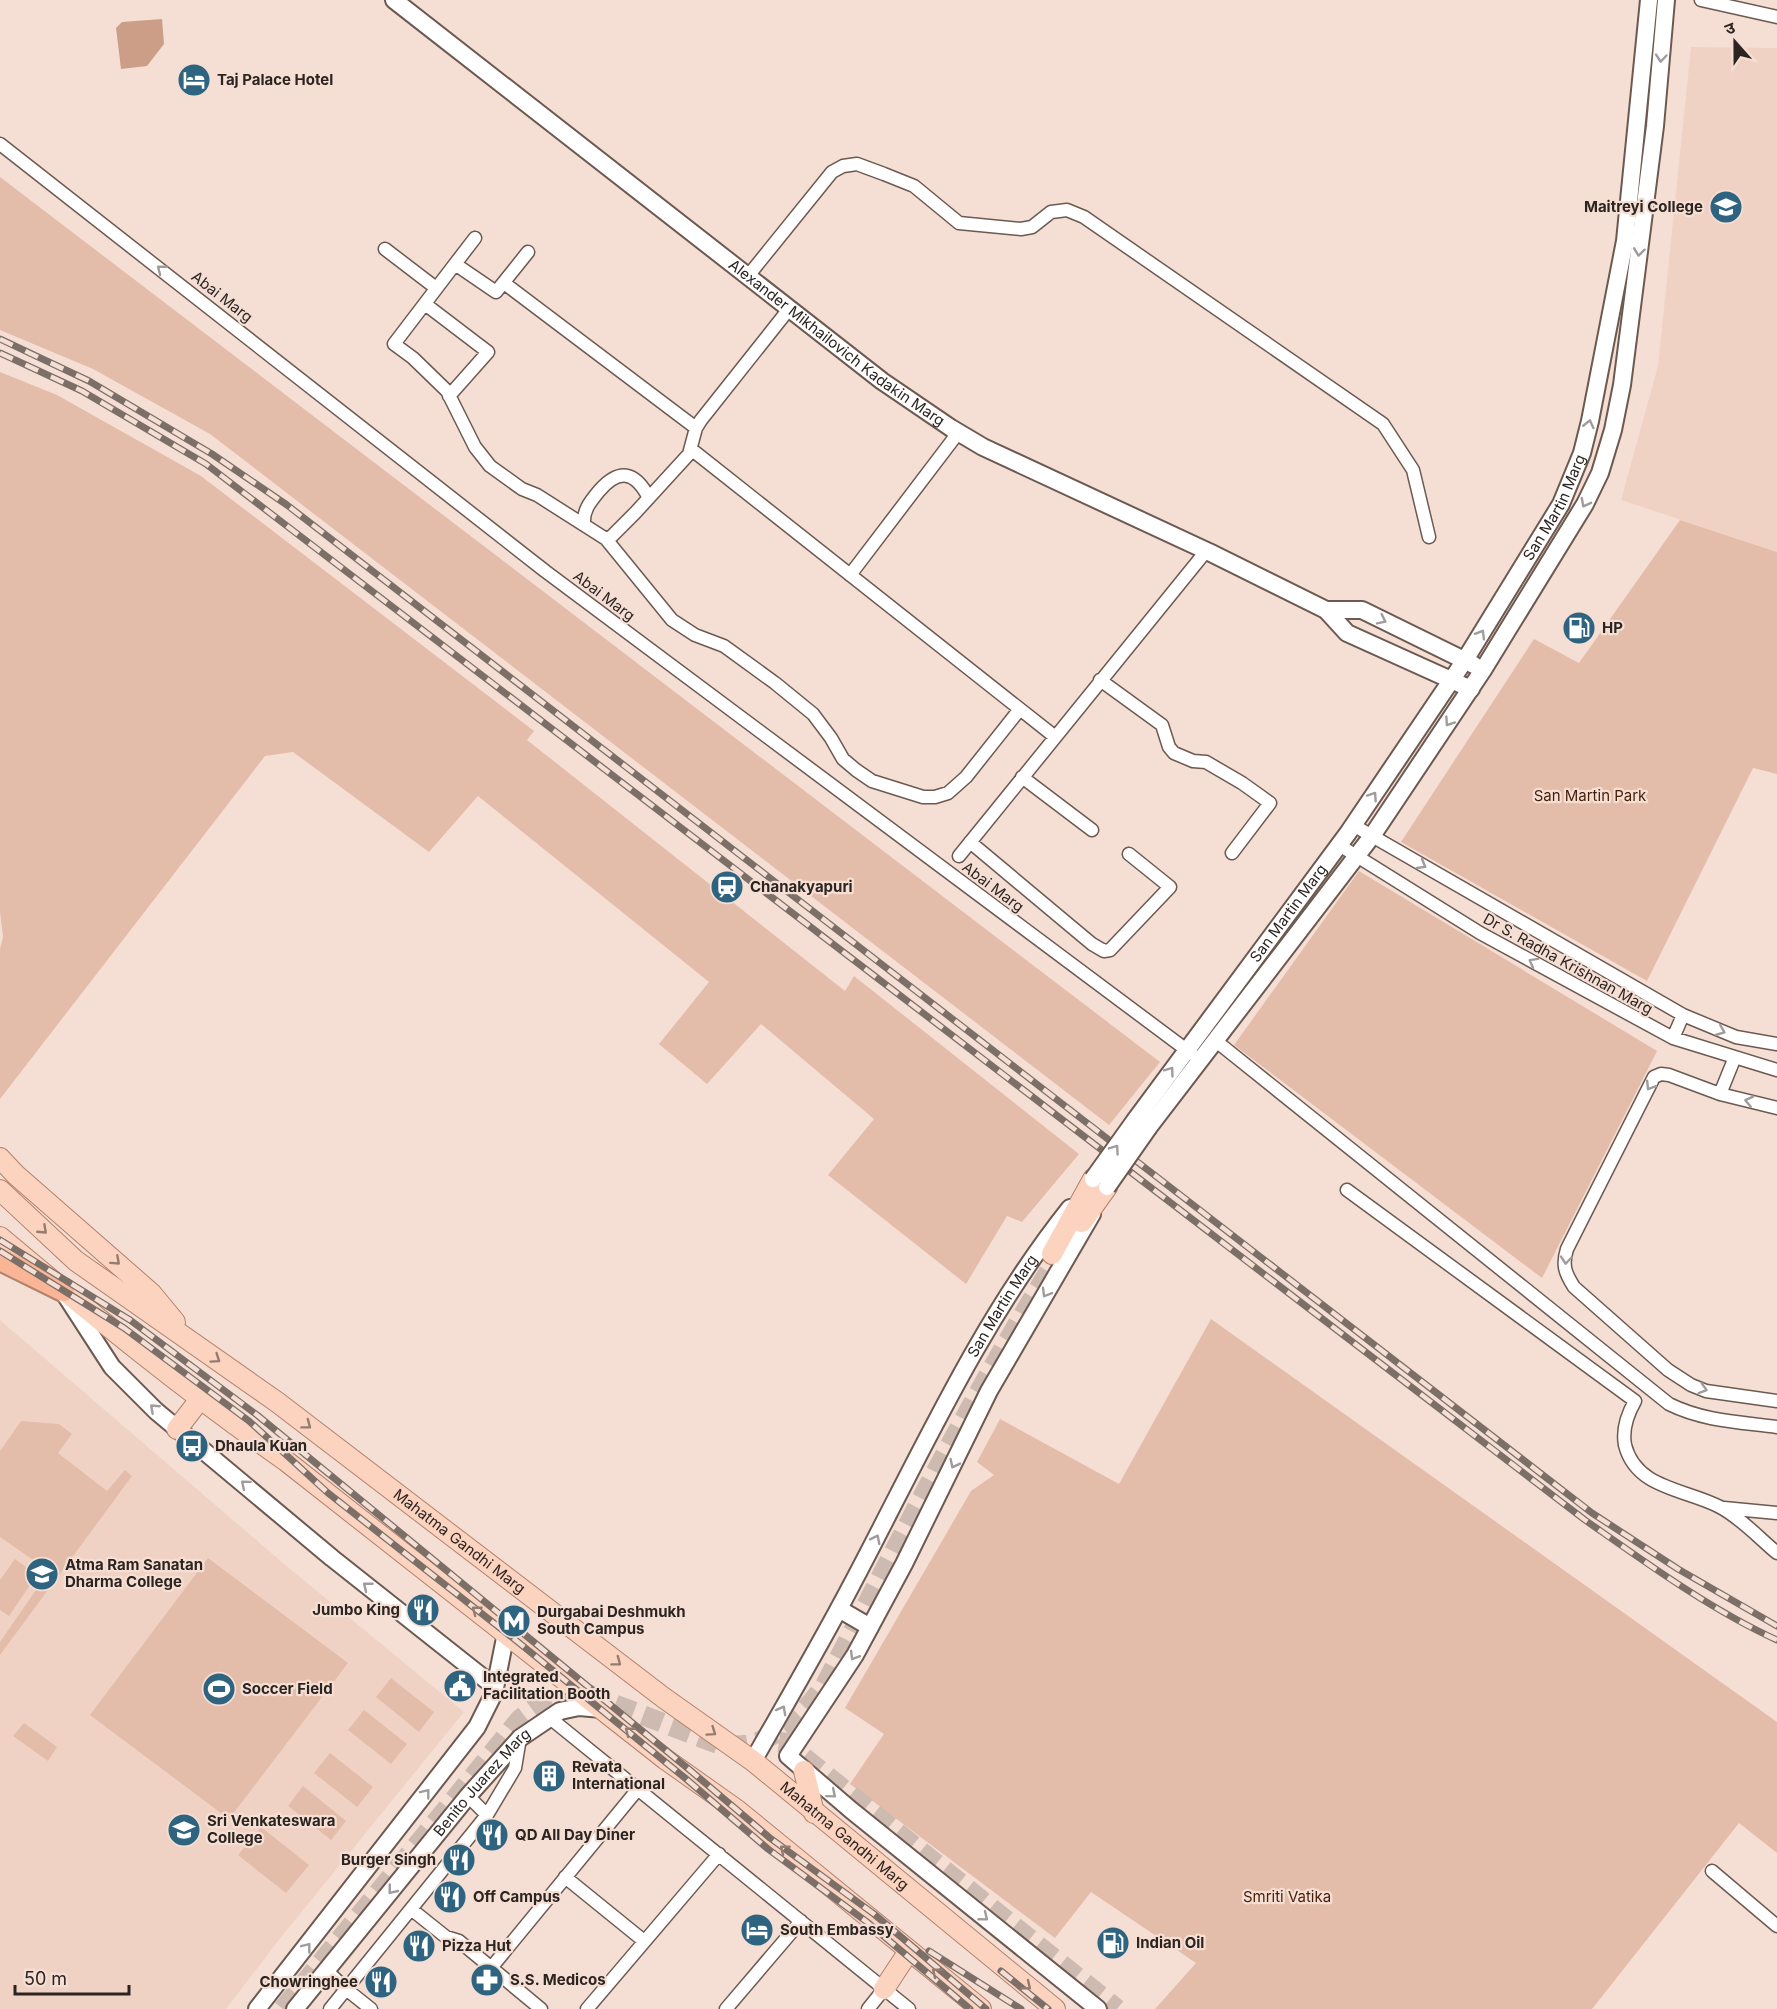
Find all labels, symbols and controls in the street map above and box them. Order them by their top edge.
north arrow [1705,12,1765,72]
text: उ [1722,17,1738,39]
one-way arrow [1655,54,1668,63]
hotel icon: Taj Palace Hotel [176,62,212,98]
place label: Taj Palace Hotel [217,70,333,89]
school or university icon: Maitreyi College [1708,189,1744,225]
place label: Maitreyi College [1584,197,1703,216]
one-way arrow [1633,247,1646,257]
street label: Alexander Mikhailovich Kadakin Marg [725,255,949,430]
one-way arrow [157,265,168,276]
street label: Abai Marg [188,267,257,326]
one-way arrow [1582,420,1595,430]
street label: San Martin Marg [1519,452,1589,564]
one-way arrow [1581,496,1592,507]
street label: Abai Marg [570,566,639,625]
fuel station icon: HP [1561,610,1597,646]
one-way arrow [1376,612,1387,624]
place label: HP [1602,618,1623,637]
one-way arrow [1474,630,1486,640]
one-way arrow [1445,715,1456,726]
park label: San Martin Park [1534,786,1647,805]
one-way arrow [1366,792,1377,803]
street label: Abai Marg [959,857,1028,916]
one-way arrow [1416,858,1426,870]
street label: San Martin Marg [1245,860,1331,966]
station icon: Chanakyapuri [709,869,745,905]
place label: Chanakyapuri [750,877,853,896]
street label: Dr S. Radha Krishnan Marg [1480,909,1656,1018]
one-way arrow [1529,958,1539,969]
one-way arrow [1715,1024,1726,1036]
one-way arrow [1163,1067,1174,1078]
one-way arrow [1645,1080,1657,1090]
one-way arrow [1744,1095,1754,1108]
one-way arrow [1108,1144,1119,1155]
one-way arrow [36,1223,46,1234]
street label: San Martin Marg [963,1251,1041,1360]
one-way arrow [109,1254,119,1265]
one-way arrow [1559,1256,1572,1265]
one-way arrow [1042,1286,1053,1297]
one-way arrow [209,1352,220,1363]
one-way arrow [1697,1382,1708,1394]
one-way arrow [150,1404,160,1415]
one-way arrow [300,1418,311,1429]
bus stop icon: Dhaula Kuan [174,1428,210,1464]
place label: Dhaula Kuan [215,1436,307,1455]
one-way arrow [949,1458,961,1469]
one-way arrow [241,1480,252,1491]
street label: Mahatma Gandhi Marg [390,1485,529,1597]
one-way arrow [868,1534,880,1545]
place label: Atma Ram Sanatan Dharma College [65,1555,203,1591]
school or university icon: Atma Ram Sanatan Dharma College [24,1556,60,1592]
one-way arrow [363,1582,374,1593]
restaurant icon: Jumbo King [405,1592,441,1628]
place label: Jumbo King [312,1600,400,1619]
place label: Durgabai Deshmukh South Campus [537,1602,686,1638]
metro station icon: Durgabai Deshmukh South Campus [496,1603,532,1639]
one-way arrow [472,1606,483,1617]
one-way arrow [850,1650,861,1660]
one-way arrow [610,1654,621,1665]
place label: Integrated Facilitation Booth [483,1667,610,1703]
public building icon: Integrated Facilitation Booth [442,1668,478,1704]
sports icon: Soccer Field [201,1671,237,1707]
place label: Soccer Field [242,1679,333,1698]
one-way arrow [775,1706,786,1716]
street label: Benito Juarez Marg [429,1724,534,1840]
one-way arrow [705,1725,716,1736]
one-way arrow [625,1727,636,1738]
place label: Revata International [572,1757,665,1793]
building icon: Revata International [531,1758,567,1794]
street label: Mahatma Gandhi Marg [776,1777,913,1894]
one-way arrow [825,1787,836,1798]
one-way arrow [419,1788,430,1799]
place label: Sri Venkateswara College [207,1811,335,1847]
school or university icon: Sri Venkateswara College [166,1812,202,1848]
restaurant icon: QD All Day Diner [474,1817,510,1853]
place label: QD All Day Diner [515,1825,635,1844]
restaurant icon: Burger Singh [441,1842,477,1878]
one-way arrow [780,1845,791,1856]
place label: Burger Singh [341,1850,436,1869]
restaurant icon: Off Campus [432,1879,468,1915]
one-way arrow [388,1883,399,1894]
place label: Off Campus [473,1887,560,1906]
park label: Smriti Vatika [1243,1887,1331,1906]
one-way arrow [977,1909,988,1920]
hotel icon: South Embassy [739,1912,775,1948]
place label: South Embassy [780,1920,894,1939]
fuel station icon: Indian Oil [1095,1925,1131,1961]
restaurant icon: Pizza Hut [401,1928,437,1964]
place label: Indian Oil [1136,1933,1204,1952]
place label: Pizza Hut [442,1936,512,1955]
one-way arrow [300,1943,311,1954]
scale bar [15,1958,129,1996]
pharmacy icon: S.S. Medicos [469,1962,505,1998]
restaurant icon: Chowringhee [363,1964,399,2000]
text: 50 m [24,1968,67,1989]
one-way arrow [931,1968,942,1979]
place label: S.S. Medicos [510,1970,606,1989]
place label: Chowringhee [260,1972,358,1991]
one-way arrow [1020,1979,1031,1990]

